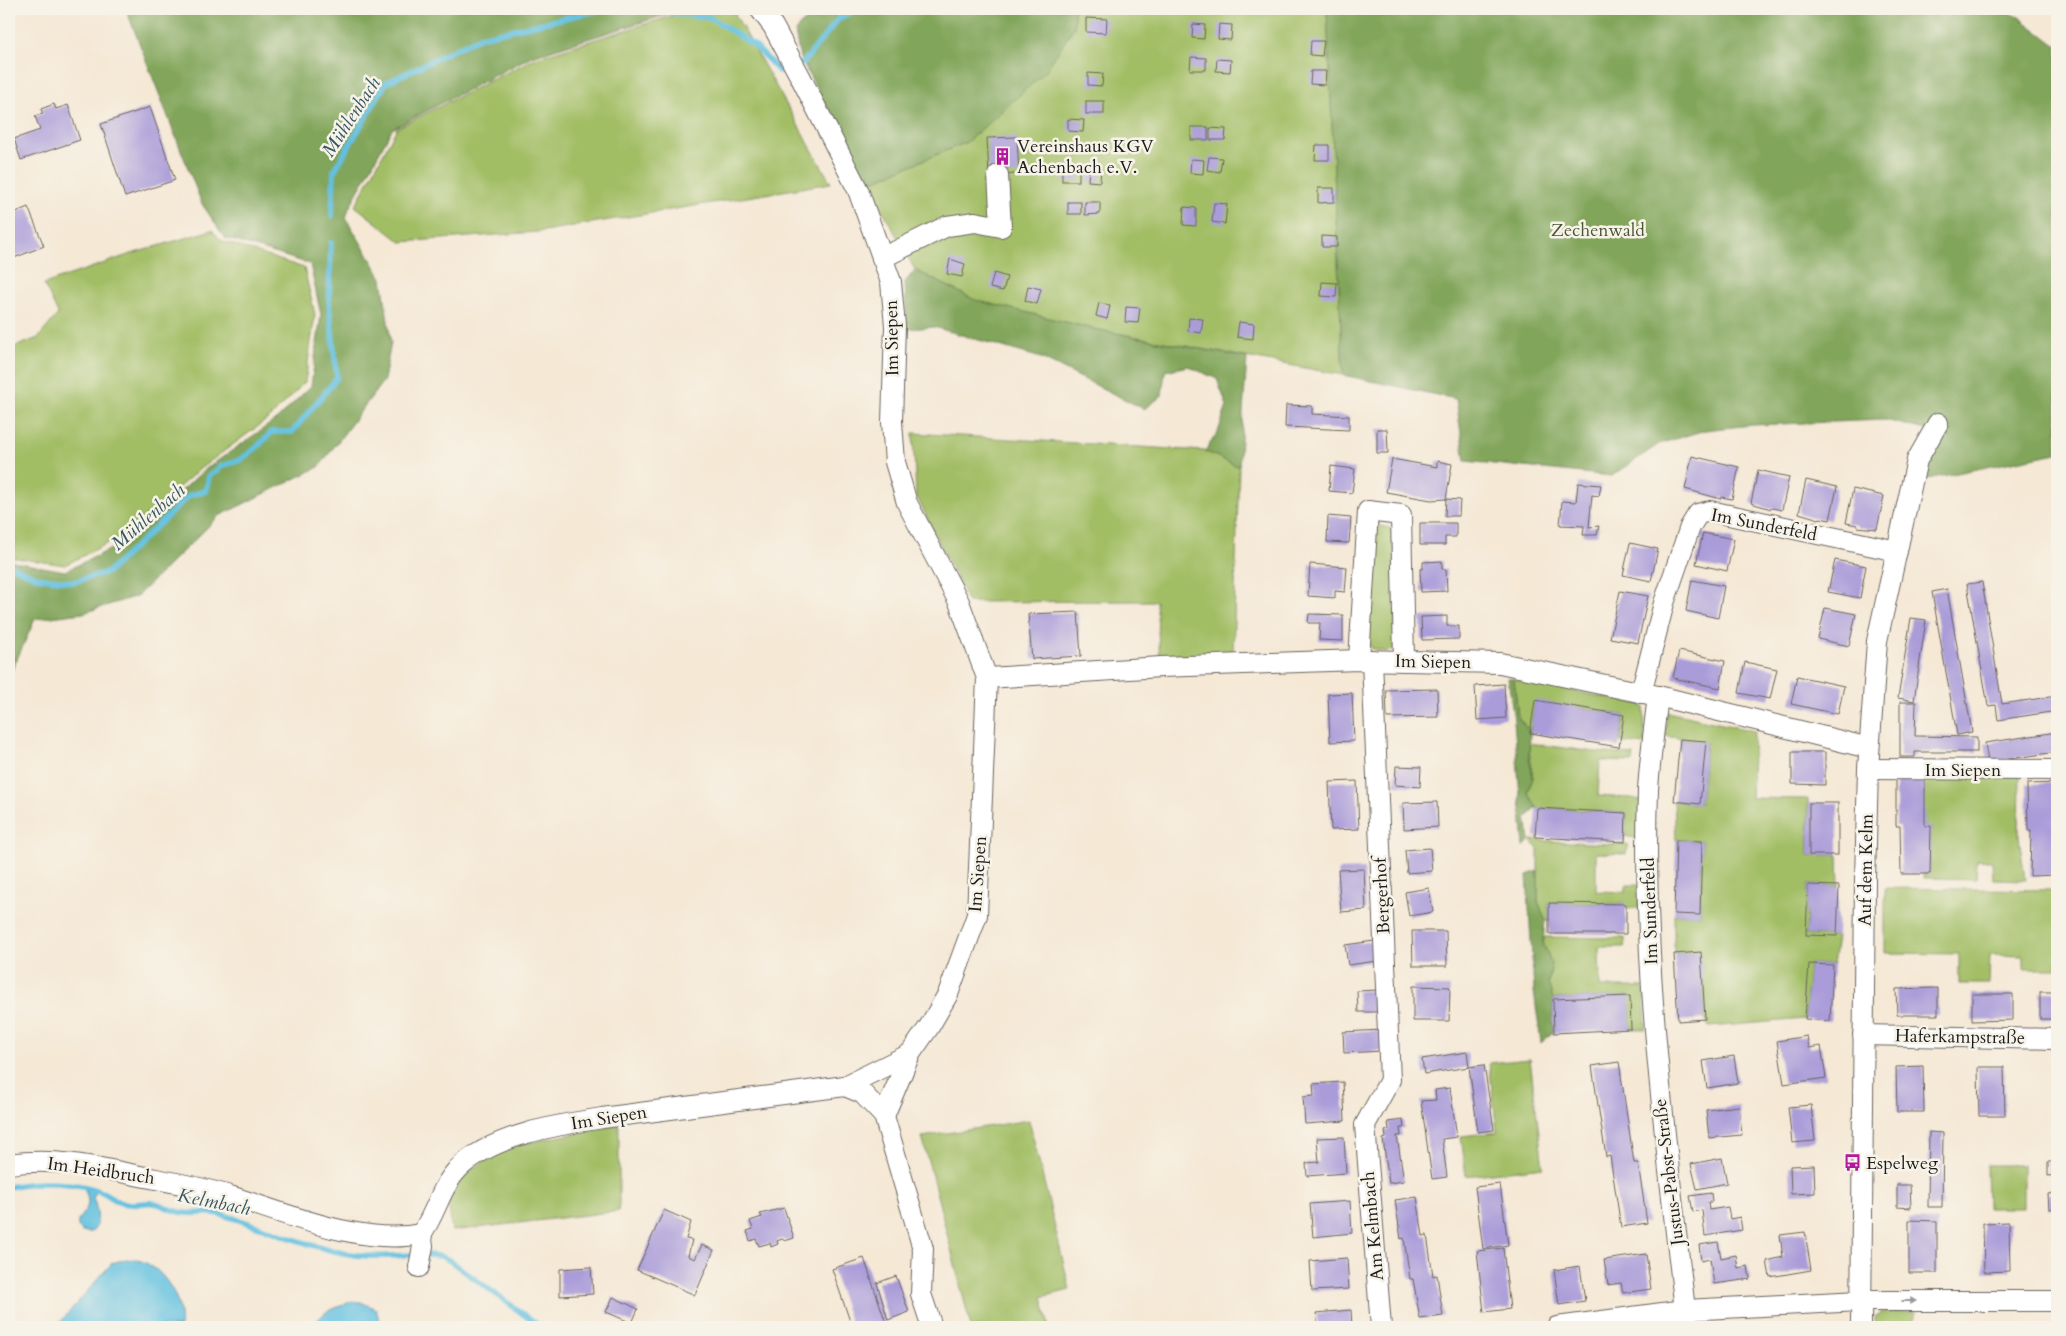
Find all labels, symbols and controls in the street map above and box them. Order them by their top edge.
water label: Mühlenbach [315,72,387,162]
place label: Vereinshaus KGV Achenbach e.V. [1017,134,1154,180]
building icon: Vereinshaus KGV Achenbach e.V. [993,146,1013,166]
park label: Zechenwald [1551,218,1645,243]
street label: Im Siepen [879,299,905,376]
water label: Mühlenbach [105,478,191,556]
street label: Im Sunderfeld [1709,502,1820,548]
street label: Im Siepen [1395,649,1472,675]
street label: Im Siepen [1925,758,2002,783]
street label: Auf dem Kelm [1853,813,1879,926]
street label: Im Siepen [963,834,993,913]
street label: Bergerhof [1367,853,1396,935]
street label: Im Sunderfeld [1636,856,1664,965]
street label: Haferkampstraße [1895,1023,2025,1051]
street label: Justus-Pabst-Straße [1648,1097,1691,1250]
street label: Im Siepen [569,1100,649,1136]
street label: Im Heidbruch [46,1151,156,1191]
place label: Espelweg [1866,1151,1939,1176]
bus stop icon: Espelweg [1842,1153,1862,1173]
street label: Am Kelmbach [1356,1170,1390,1282]
water label: Kelmbach [175,1182,253,1222]
one-way arrow [1901,1297,1917,1305]

